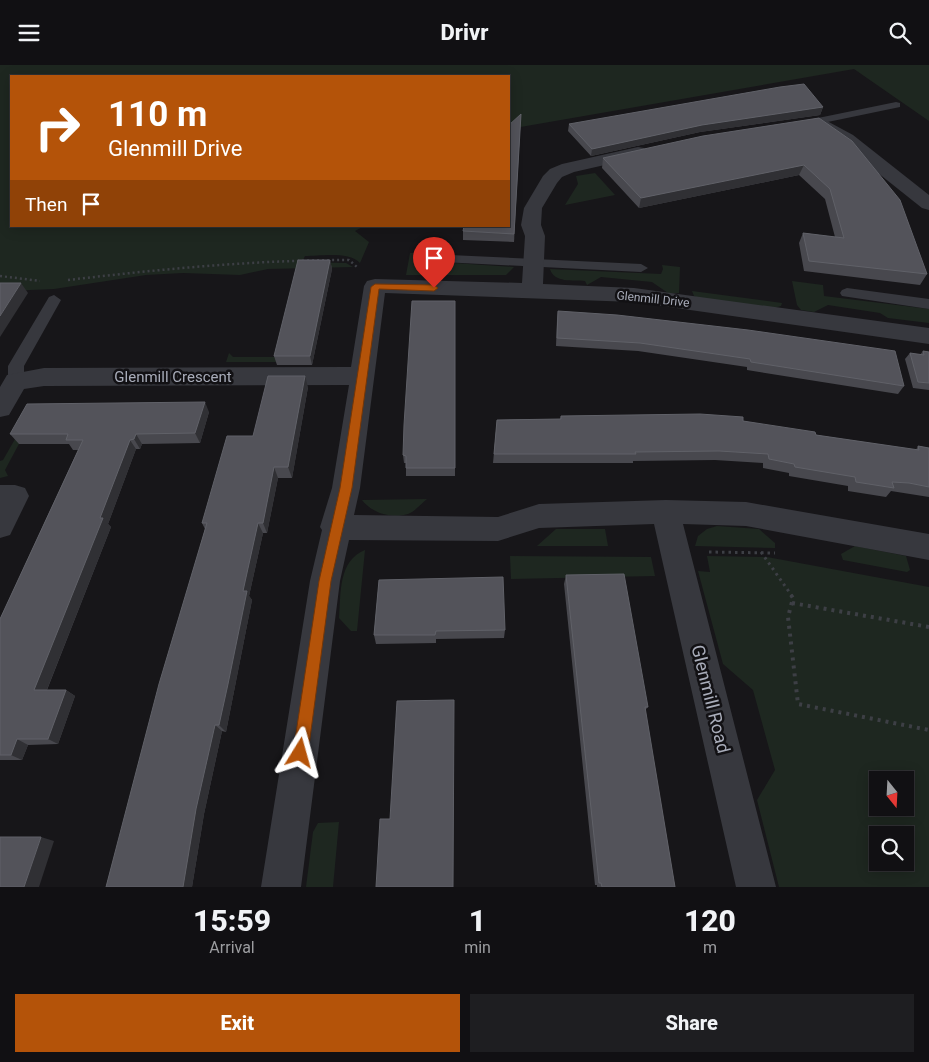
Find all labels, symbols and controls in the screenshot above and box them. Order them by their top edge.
icon: menu [15,19,43,47]
icon: search [886,19,914,47]
text: Drivr [441,20,488,45]
text: 110 m [108,94,207,135]
icon: right [25,95,90,160]
text: Glenmill Drive [108,136,242,161]
icon: arrive [77,190,105,218]
text: Then [25,193,67,216]
pin [413,237,455,288]
icon: arrive [420,244,448,272]
street label: Glenmill Drive [616,288,690,310]
street label: Glenmill Crescent [114,368,232,386]
street label: Glenmill Road [687,643,735,755]
position arrow [273,726,325,778]
north arrow [869,771,914,816]
map controls [869,771,914,871]
button: search [869,826,914,871]
text: 15:59 [193,903,271,938]
text: 1 [469,903,486,938]
text: 120 [684,903,736,938]
text: Arrival [209,938,255,957]
text: min [464,938,491,957]
text: m [703,938,717,957]
button: Exit [15,994,460,1052]
button: Share [470,994,914,1052]

